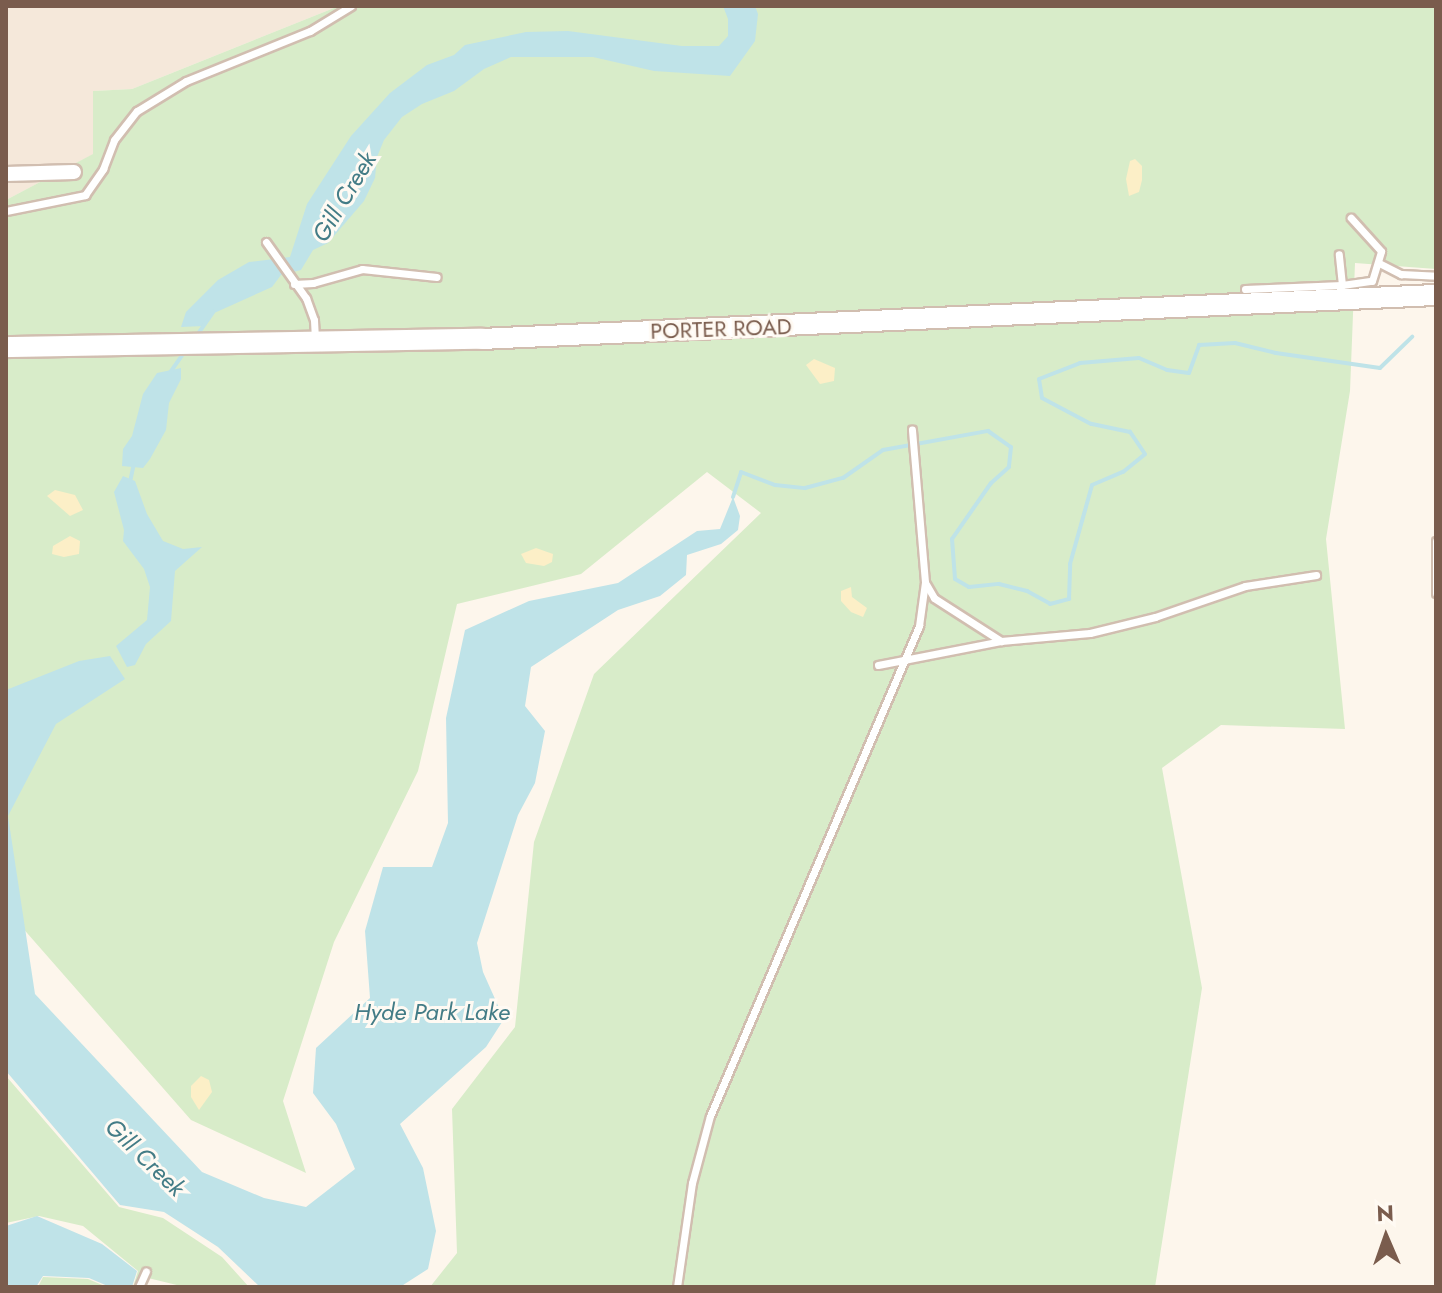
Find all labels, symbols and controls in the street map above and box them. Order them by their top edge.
water label: Gill Creek [306,147,382,247]
street label: PORTER ROAD [650,313,792,345]
water label: Hyde Park Lake [354,998,510,1026]
water label: Gill Creek [99,1112,191,1202]
north arrow [1346,1197,1426,1277]
text: N [1376,1197,1394,1229]

